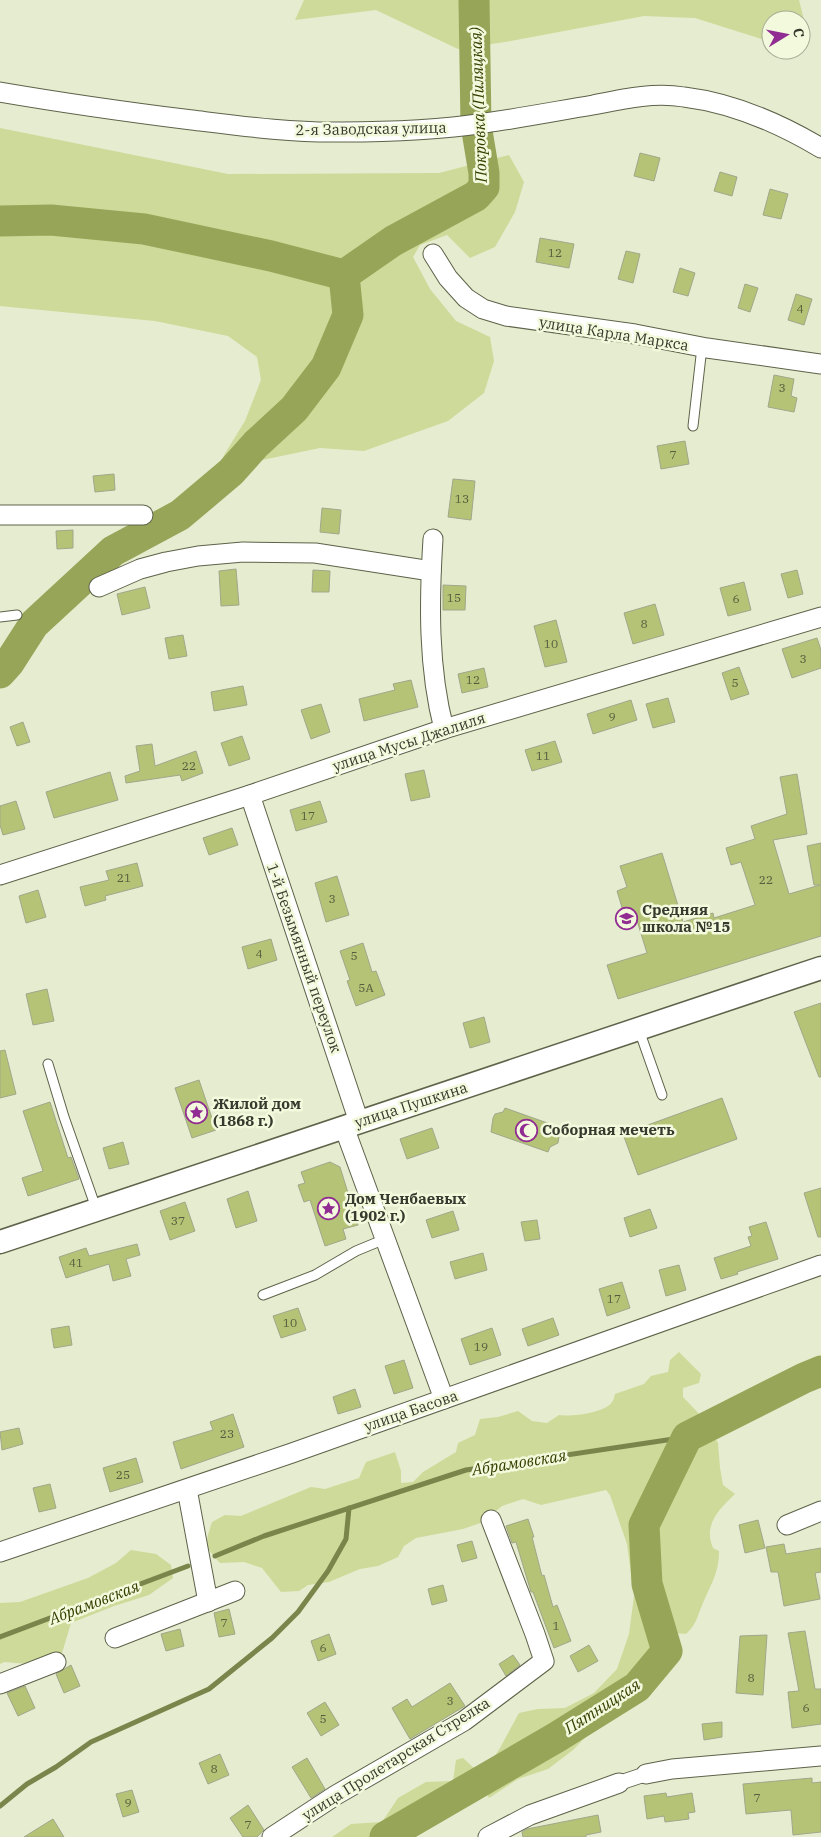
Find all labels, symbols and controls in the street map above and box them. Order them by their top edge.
north arrow [761,10,811,60]
water label: Покровка (Пиляцкая) [465,27,491,184]
text: С [789,27,808,39]
street label: 2-я Заводская улица [295,118,447,139]
house number: 12 [548,245,562,260]
house number: 4 [796,301,804,316]
street label: улица Карла Маркса [538,312,690,355]
house number: 3 [778,380,786,395]
house number: 7 [669,447,677,462]
house number: 13 [455,491,469,506]
house number: 15 [447,590,461,605]
house number: 6 [732,591,740,606]
house number: 8 [640,616,648,631]
house number: 10 [544,636,558,651]
house number: 3 [799,651,807,666]
house number: 12 [466,672,480,687]
house number: 5 [731,675,739,690]
street label: улица Мусы Джалиля [330,708,488,775]
house number: 9 [608,709,616,724]
house number: 11 [536,748,550,763]
house number: 22 [182,758,196,773]
house number: 17 [301,808,315,823]
street label: 1-й Безымянный переулок [263,861,346,1055]
house number: 21 [117,870,131,885]
house number: 22 [759,872,773,887]
house number: 3 [328,891,336,906]
place label: Средняя школа №15 [642,900,731,936]
school or university icon: Средняя школа №15 [614,907,638,931]
house number: 4 [255,946,263,961]
house number: 5 [350,948,358,963]
house number: 5А [358,980,374,995]
street label: улица Пушкина [352,1077,470,1132]
place label: Жилой дом (1868 г.) [213,1094,301,1130]
place icon: Жилой дом (1868 г.) [185,1101,209,1125]
mosque icon: Соборная мечеть [514,1118,538,1142]
place label: Соборная мечеть [542,1120,675,1139]
place label: Дом Ченбаевых (1902 г.) [345,1189,466,1225]
place icon: Дом Ченбаевых (1902 г.) [317,1196,341,1220]
house number: 37 [171,1213,185,1228]
house number: 41 [69,1255,83,1270]
house number: 17 [607,1291,621,1306]
house number: 10 [283,1315,297,1330]
house number: 19 [474,1339,488,1354]
street label: улица Басова [361,1386,460,1435]
house number: 23 [220,1426,234,1441]
water label: Абрамовская [469,1445,568,1479]
house number: 25 [116,1467,130,1482]
water label: Абрамовская [45,1575,143,1629]
house number: 7 [220,1615,228,1630]
house number: 1 [552,1618,560,1633]
house number: 6 [319,1640,327,1655]
house number: 8 [747,1670,755,1685]
water label: Пятницкая [559,1674,644,1738]
street label: улица Пролетарская Стрелка [298,1693,493,1824]
house number: 3 [446,1693,454,1708]
house number: 6 [802,1700,810,1715]
house number: 5 [319,1711,327,1726]
house number: 8 [210,1761,218,1776]
house number: 7 [753,1790,761,1805]
house number: 9 [124,1795,132,1810]
house number: 7 [244,1817,252,1832]

